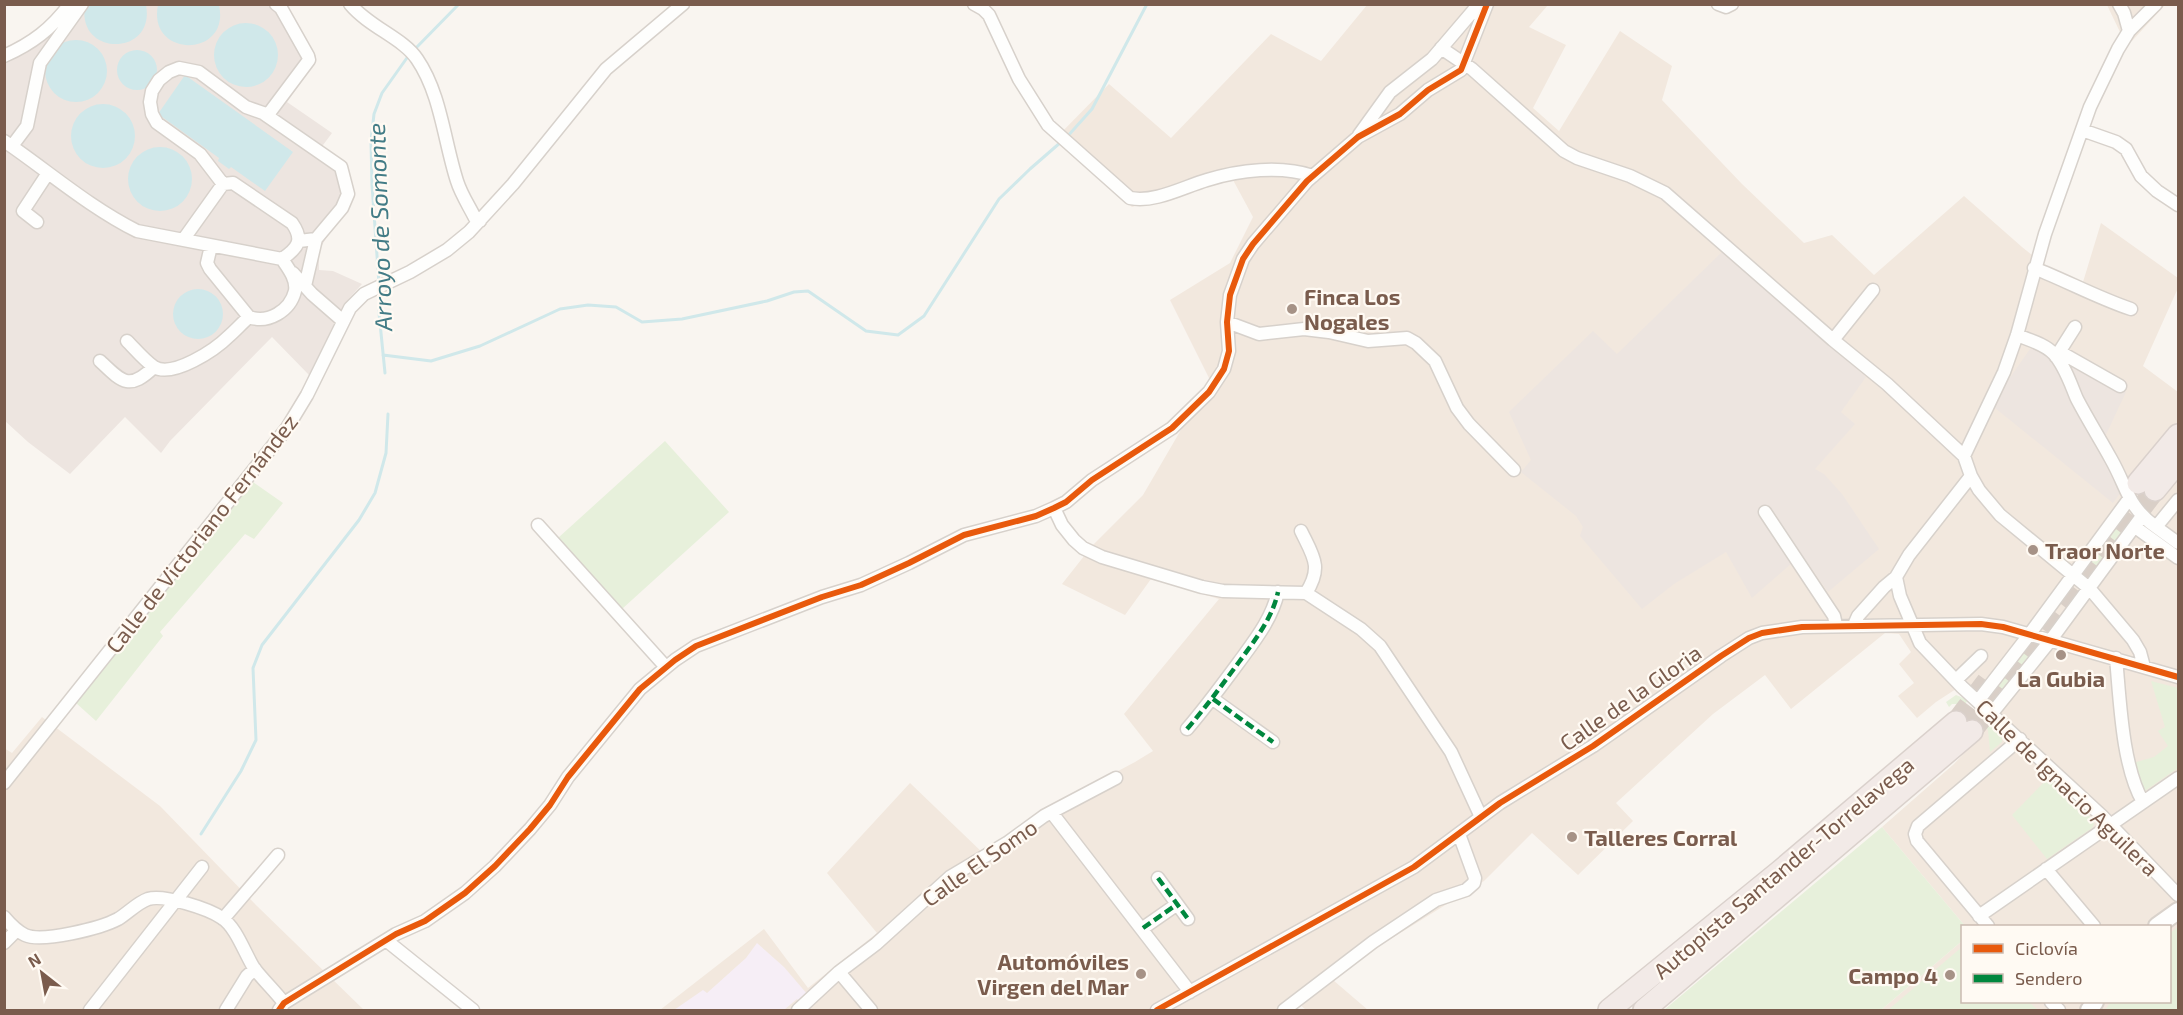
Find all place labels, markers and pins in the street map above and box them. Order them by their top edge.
place label: Finca Los Nogales [1304,283,1400,334]
marker: Finca Los Nogales [1285,302,1299,316]
place label: Traor Norte [2045,537,2165,563]
marker: Traor Norte [2026,543,2040,557]
marker: La Gubia [2054,648,2068,662]
place label: La Gubia [2017,665,2105,691]
place label: Talleres Corral [1584,824,1738,850]
marker: Talleres Corral [1565,830,1579,844]
place label: Automóviles Virgen del Mar [977,948,1130,999]
place label: Campo 4 [1848,962,1938,988]
marker: Automóviles Virgen del Mar [1134,967,1148,981]
marker: Campo 4 [1943,968,1957,982]

